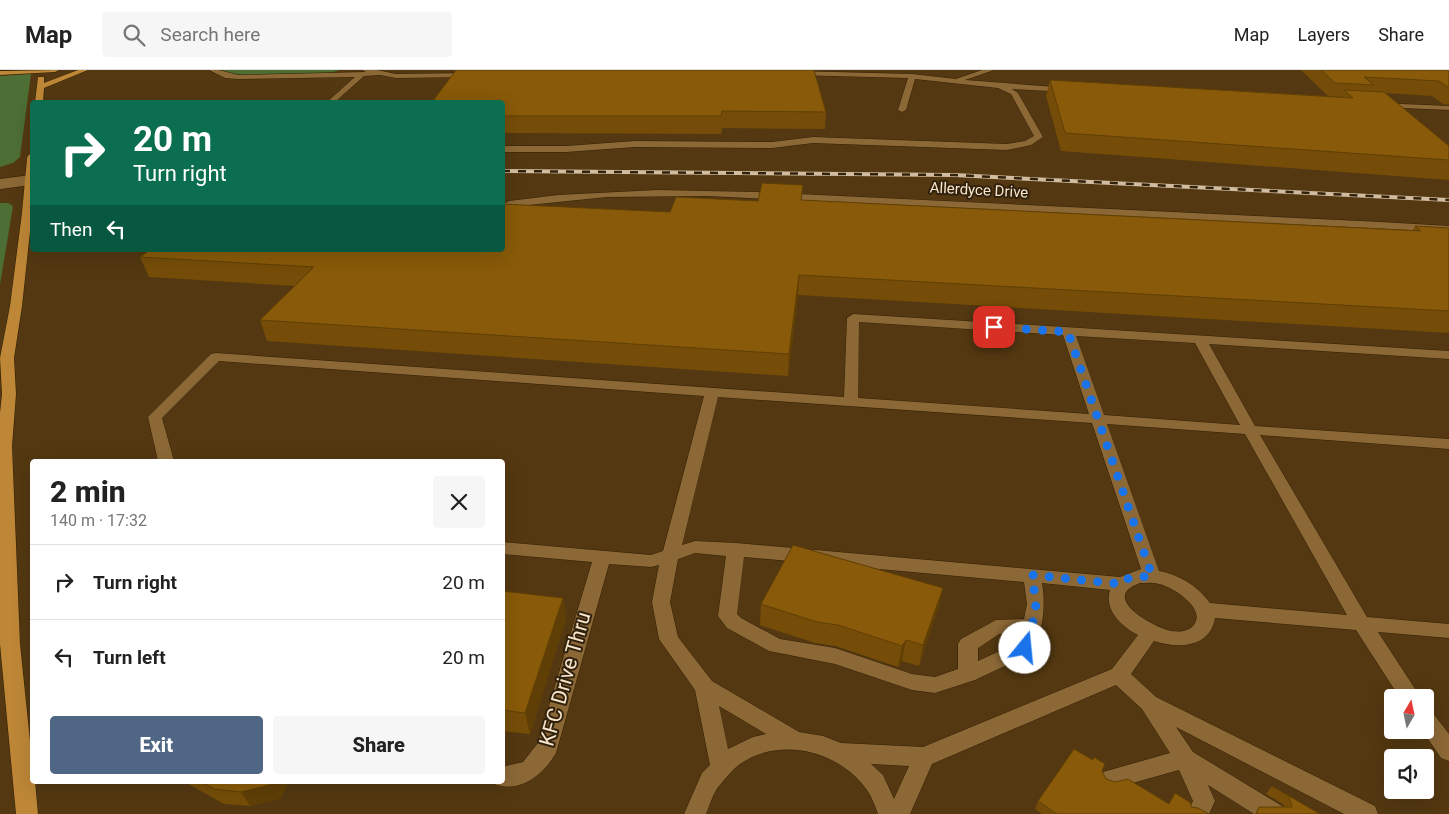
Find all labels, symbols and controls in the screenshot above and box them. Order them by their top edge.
search box [102,12,452,57]
text: Map [25,21,72,49]
icon: search [120,21,148,49]
text: Search here [160,23,260,46]
text: Map [1234,24,1269,45]
text: Layers [1297,24,1350,45]
text: Share [1378,24,1424,45]
text: 20 m [133,119,212,160]
icon: right [50,120,115,185]
text: Turn right [133,161,227,186]
street label: Allerdyce Drive [929,178,1029,202]
icon: left [102,215,130,243]
text: Then [50,218,92,241]
pin [973,306,1015,348]
icon: arrive [980,313,1008,341]
text: 2 min [50,474,126,509]
button: close [433,476,485,528]
text: 140 m · 17:32 [50,511,147,530]
icon: right [50,568,78,596]
text: Turn right [93,571,177,594]
text: 20 m [442,571,485,594]
street label: KFC Drive Thru [534,609,596,749]
position arrow [998,621,1050,673]
icon: left [50,643,78,671]
text: Turn left [93,646,166,669]
text: 20 m [442,646,485,669]
north arrow [1384,689,1434,739]
map controls [1384,689,1434,799]
button: Exit [50,716,263,774]
button: Share [273,716,485,774]
button: sound [1384,749,1434,799]

